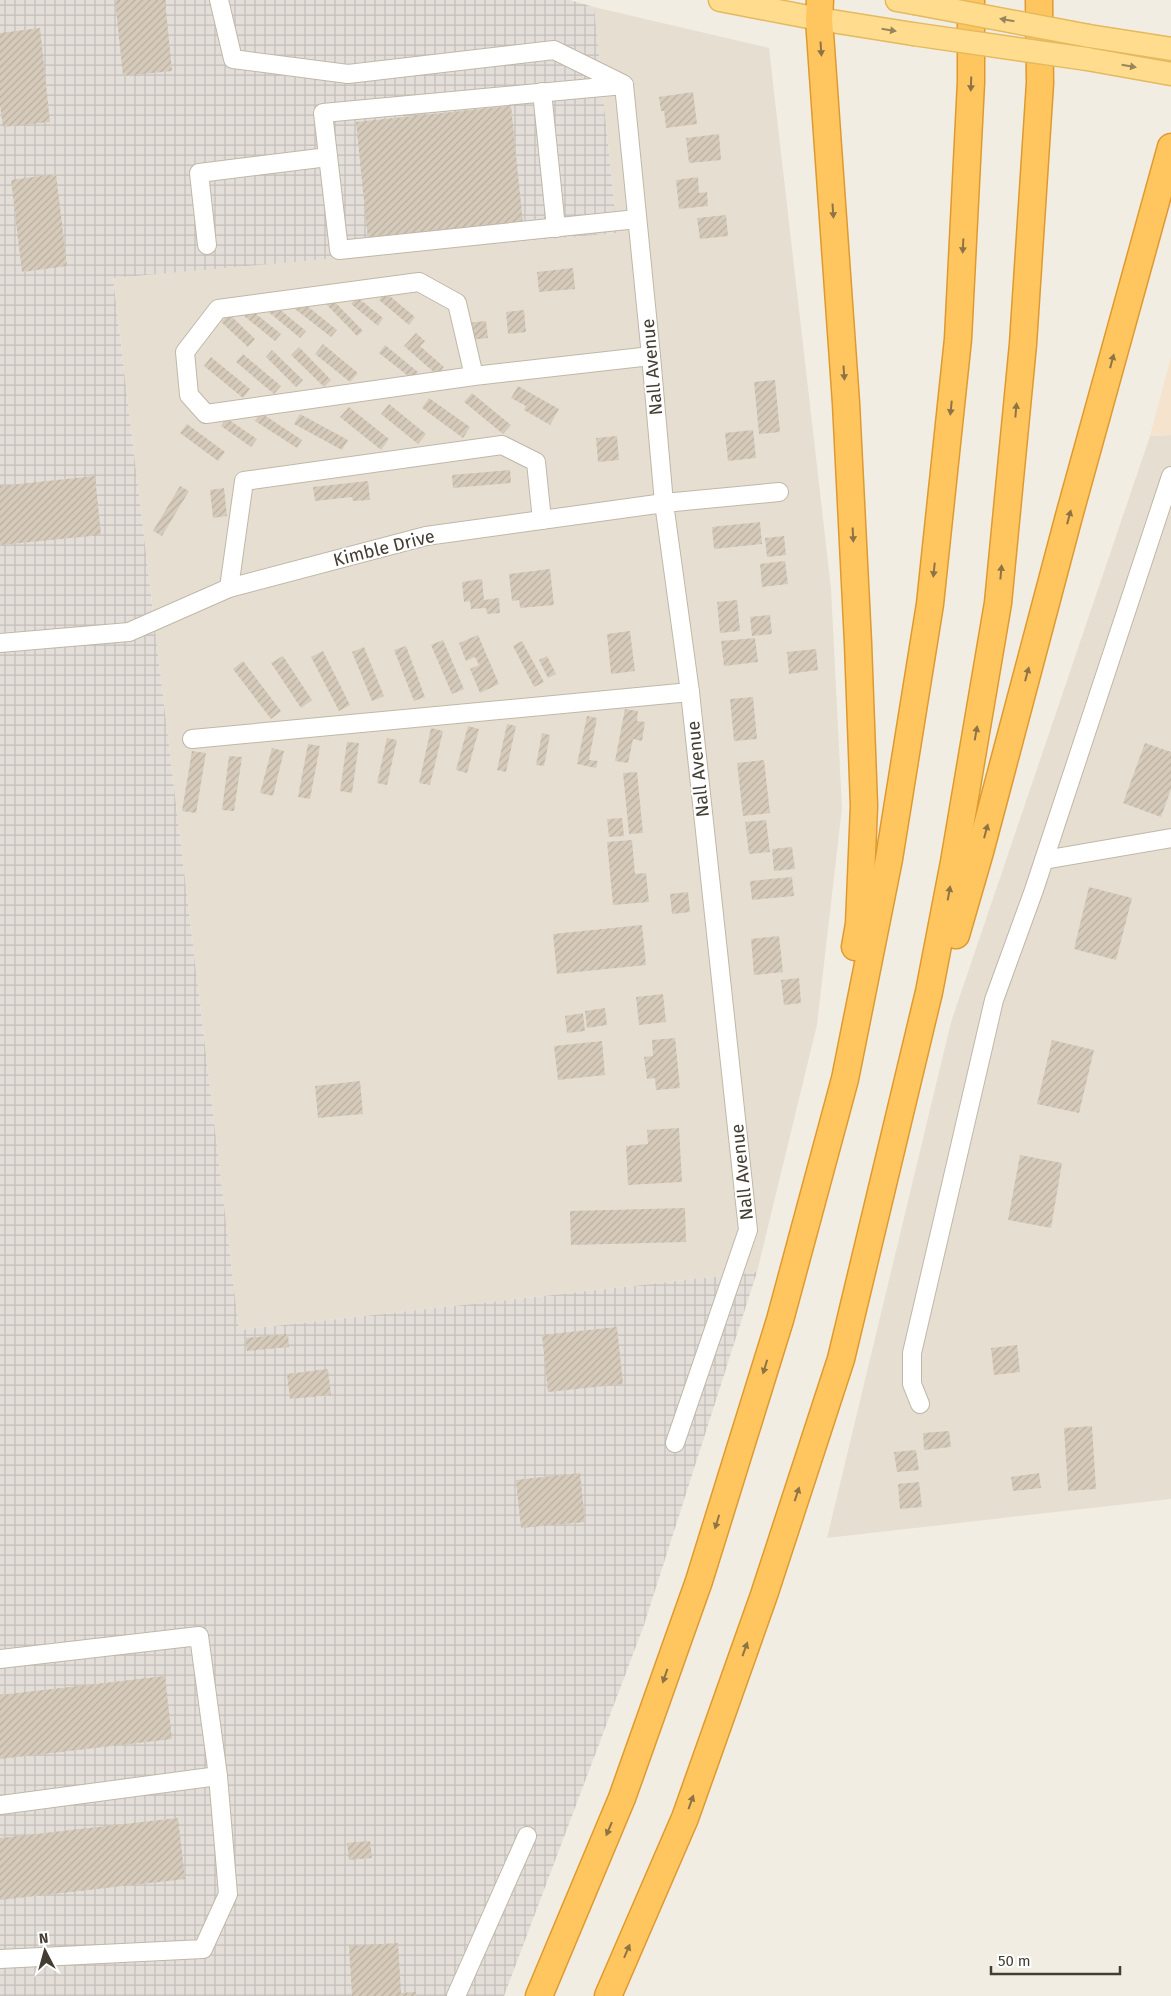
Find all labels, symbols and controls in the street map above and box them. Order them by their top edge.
one-way arrow [999,16,1015,24]
one-way arrow [881,26,897,34]
one-way arrow [818,41,826,57]
one-way arrow [1122,63,1138,71]
one-way arrow [966,76,974,92]
one-way arrow [829,203,837,219]
one-way arrow [959,238,967,254]
street label: Nall Avenue [637,318,667,416]
one-way arrow [1108,353,1116,368]
one-way arrow [840,365,848,381]
one-way arrow [947,400,955,416]
one-way arrow [1013,402,1021,418]
one-way arrow [1065,510,1073,525]
street label: Kimble Drive [331,525,437,571]
one-way arrow [849,527,857,543]
one-way arrow [930,562,938,578]
one-way arrow [997,564,1005,580]
one-way arrow [1024,667,1032,682]
street label: Nall Avenue [682,720,714,818]
one-way arrow [972,724,980,740]
one-way arrow [982,824,990,839]
one-way arrow [945,885,953,901]
street label: Nall Avenue [726,1123,758,1221]
one-way arrow [761,1360,769,1375]
one-way arrow [793,1487,801,1502]
one-way arrow [713,1515,721,1530]
one-way arrow [742,1641,749,1656]
one-way arrow [661,1669,669,1684]
one-way arrow [688,1794,695,1809]
one-way arrow [605,1822,613,1836]
north arrow [20,1926,70,1976]
text: N [38,1930,49,1948]
one-way arrow [624,1944,632,1958]
scale bar [991,1944,1120,1976]
text: 50 m [998,1952,1031,1970]

